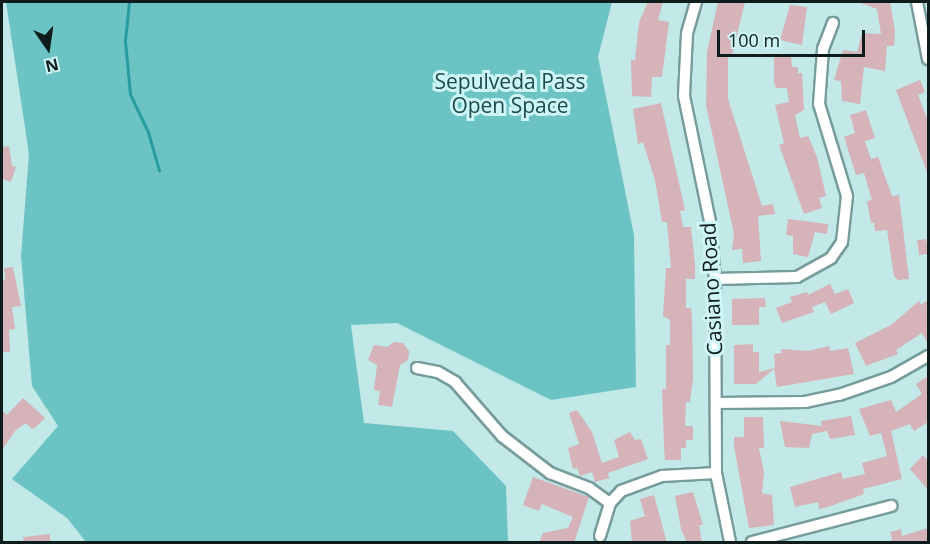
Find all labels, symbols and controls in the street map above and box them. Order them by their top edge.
north arrow [18,18,78,78]
scale bar [720,18,868,56]
text: 100 m [728,28,780,52]
text: N [43,53,61,78]
park label: Sepulveda Pass Open Space [435,68,585,118]
street label: Casiano Road [695,222,727,356]

